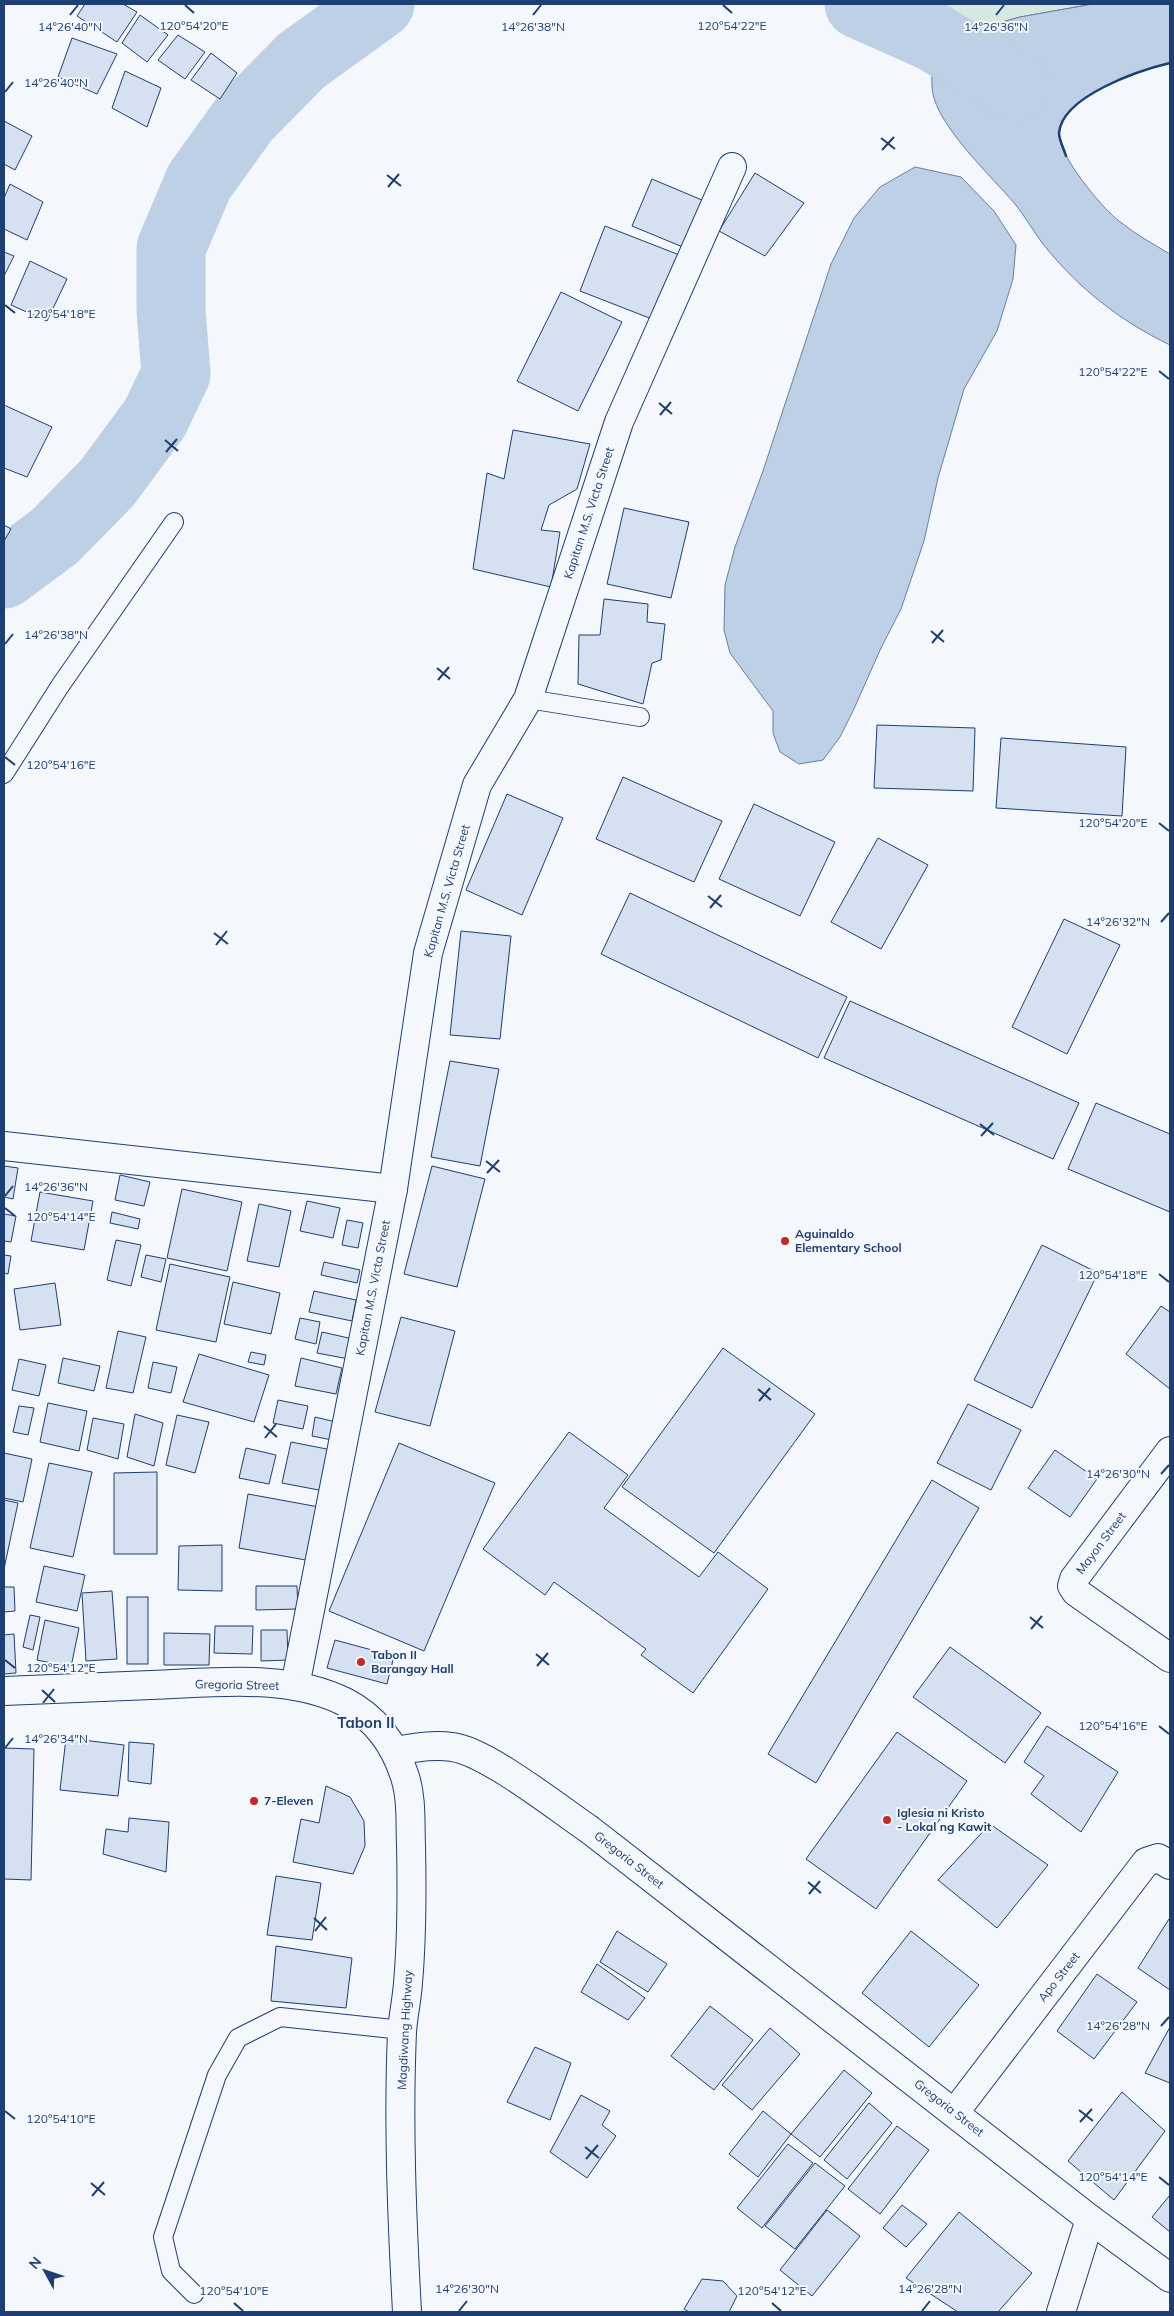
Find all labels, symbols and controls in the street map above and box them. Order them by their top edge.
text: 120°54'20"E [159,18,229,33]
text: 120°54'22"E [697,18,767,33]
text: 14°26'40"N [38,19,102,34]
text: 14°26'38"N [501,19,565,34]
text: 14°26'36"N [964,19,1028,34]
text: 14°26'40"N [24,75,88,90]
text: 120°54'18"E [26,306,96,321]
text: 120°54'22"E [1078,364,1148,379]
street label: Kapitan M.S. Victa Street [560,445,617,581]
text: 14°26'38"N [24,627,88,642]
text: 120°54'16"E [26,757,96,772]
text: 120°54'20"E [1078,815,1148,830]
street label: Kapitan M.S. Victa Street [420,823,473,959]
text: 14°26'32"N [1086,914,1150,929]
text: 14°26'36"N [24,1179,88,1194]
text: 120°54'14"E [26,1209,96,1224]
street label: Kapitan M.S. Victa Street [352,1219,393,1357]
place label: Aguinaldo Elementary School [795,1226,902,1255]
marker: Aguinaldo Elementary School [779,1235,791,1247]
text: 120°54'18"E [1078,1267,1148,1282]
text: 14°26'30"N [1086,1466,1150,1481]
street label: Mayon Street [1072,1509,1129,1577]
place label: Tabon II Barangay Hall [371,1647,454,1676]
marker: Tabon II Barangay Hall [355,1656,367,1668]
text: 120°54'12"E [26,1660,96,1675]
street label: Gregoria Street [195,1676,279,1693]
district label: Tabon II [337,1713,395,1732]
text: 120°54'16"E [1078,1718,1148,1733]
text: 14°26'34"N [24,1731,88,1746]
place label: 7-Eleven [264,1793,313,1808]
marker: 7-Eleven [248,1795,260,1807]
place label: Iglesia ni Kristo - Lokal ng Kawit [897,1805,992,1834]
marker: Iglesia ni Kristo - Lokal ng Kawit [881,1814,893,1826]
street label: Gregoria Street [591,1828,667,1891]
street label: Apo Street [1034,1949,1083,2005]
street label: Magdiwang Highway [394,1969,415,2090]
text: 14°26'28"N [1086,2018,1150,2033]
street label: Gregoria Street [911,2076,987,2139]
text: 120°54'10"E [26,2111,96,2126]
text: 120°54'14"E [1078,2169,1148,2184]
north arrow [20,2246,70,2296]
text: N [25,2253,45,2272]
text: 14°26'30"N [435,2281,499,2296]
text: 14°26'28"N [898,2281,962,2296]
text: 120°54'10"E [199,2283,269,2298]
text: 120°54'12"E [737,2283,807,2298]

